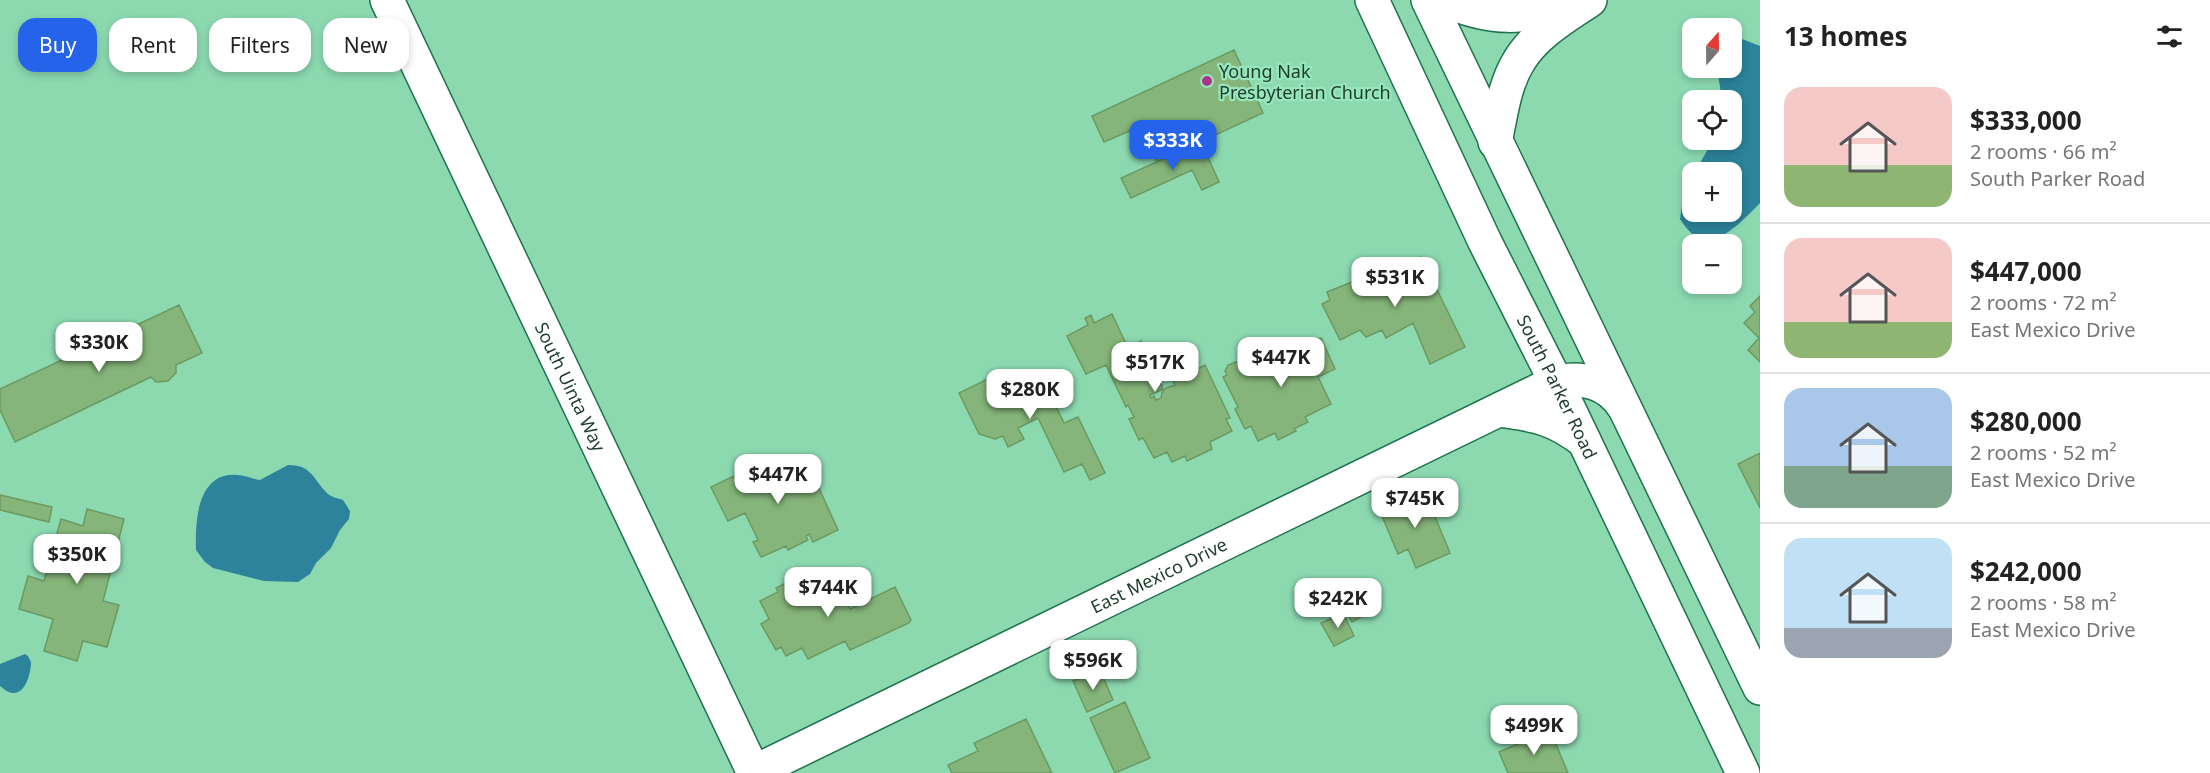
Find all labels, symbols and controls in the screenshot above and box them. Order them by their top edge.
chip: Buy [18,18,97,72]
chip: Rent [109,18,197,72]
chip: Filters [209,18,311,72]
chip: New [323,18,409,72]
north arrow [1682,18,1742,78]
map controls [1682,18,1742,294]
text: 13 homes [1784,18,1908,54]
icon: filters [2153,20,2186,53]
place label: Young Nak Presbyterian Church [1219,59,1391,104]
marker: Young Nak Presbyterian Church [1200,74,1214,88]
button: locate [1682,90,1742,150]
text: $333,000 [1970,102,2082,138]
icon: home [1832,111,1904,183]
pin: $333K [1131,120,1215,171]
text: $333K [1143,126,1203,153]
text: 2 rooms · 66 m² [1970,138,2117,165]
button: + [1682,162,1742,222]
text: South Parker Road [1970,165,2145,192]
button: − [1682,234,1742,294]
text: $447,000 [1970,253,2082,289]
pin: $531K [1353,257,1437,308]
icon: home [1832,262,1904,334]
text: $531K [1365,263,1425,290]
text: 2 rooms · 72 m² [1970,289,2117,316]
street label: South Parker Road [1512,311,1603,463]
text: East Mexico Drive [1970,316,2135,343]
street label: South Uinta Way [530,318,612,456]
pin: $330K [57,322,141,373]
text: $330K [69,328,129,355]
pin: $447K [1239,337,1323,388]
pin: $517K [1113,342,1197,393]
text: $447K [1251,343,1311,370]
text: $517K [1125,348,1185,375]
pin: $280K [988,369,1072,420]
text: $280K [1000,375,1060,402]
text: $280,000 [1970,403,2082,439]
icon: home [1832,412,1904,484]
text: 2 rooms · 52 m² [1970,439,2117,466]
pin: $447K [736,454,820,505]
text: $447K [748,460,808,487]
text: East Mexico Drive [1970,466,2135,493]
pin: $745K [1373,478,1457,529]
text: $745K [1385,484,1445,511]
street label: East Mexico Drive [1086,532,1231,619]
pin: $350K [35,534,119,585]
text: $350K [47,540,107,567]
text: $242,000 [1970,553,2082,589]
icon: home [1832,562,1904,634]
pin: $744K [786,567,870,618]
text: $744K [798,573,858,600]
pin: $242K [1296,578,1380,629]
text: $242K [1308,584,1368,611]
text: 2 rooms · 58 m² [1970,589,2117,616]
text: East Mexico Drive [1970,616,2135,643]
pin: $596K [1051,640,1135,691]
text: $596K [1063,646,1123,673]
pin: $499K [1492,705,1576,756]
text: $499K [1504,711,1564,738]

